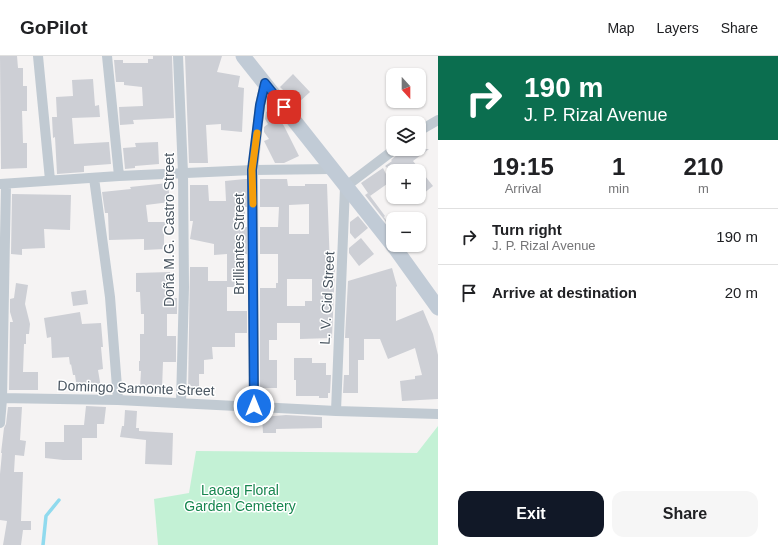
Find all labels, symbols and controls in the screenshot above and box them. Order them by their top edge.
text: GoPilot [20,17,88,38]
text: Map [607,20,635,36]
text: Layers [657,20,699,36]
text: Share [721,20,758,36]
north arrow [386,68,426,108]
map controls [386,68,426,252]
icon: right [458,72,510,124]
text: 190 m [524,72,603,103]
pin [267,90,301,124]
icon: arrive [273,96,295,118]
text: J. P. Rizal Avenue [524,105,667,125]
button: layers [386,116,426,156]
street label: Doña M.G. Castro Street [161,153,177,307]
text: 19:15 [492,153,554,180]
text: 1 [612,153,625,180]
text: 210 [684,153,724,180]
button: + [386,164,426,204]
text: Arrival [505,181,542,196]
text: min [608,181,629,196]
text: m [698,181,709,196]
street label: Brilliantes Street [231,193,247,295]
button: − [386,212,426,252]
text: Turn right [492,221,562,238]
icon: right [458,226,480,248]
text: 190 m [716,228,758,245]
text: J. P. Rizal Avenue [492,238,596,253]
street label: L. V. Cid Street [317,251,337,345]
icon: arrive [458,282,480,304]
text: Arrive at destination [492,284,637,301]
text: 20 m [725,284,758,301]
street label: Domingo Samonte Street [57,377,215,399]
position arrow [233,385,275,427]
park label: Laoag Floral Garden Cemetery [184,482,296,514]
button: Exit [458,491,604,537]
button: Share [612,491,758,537]

